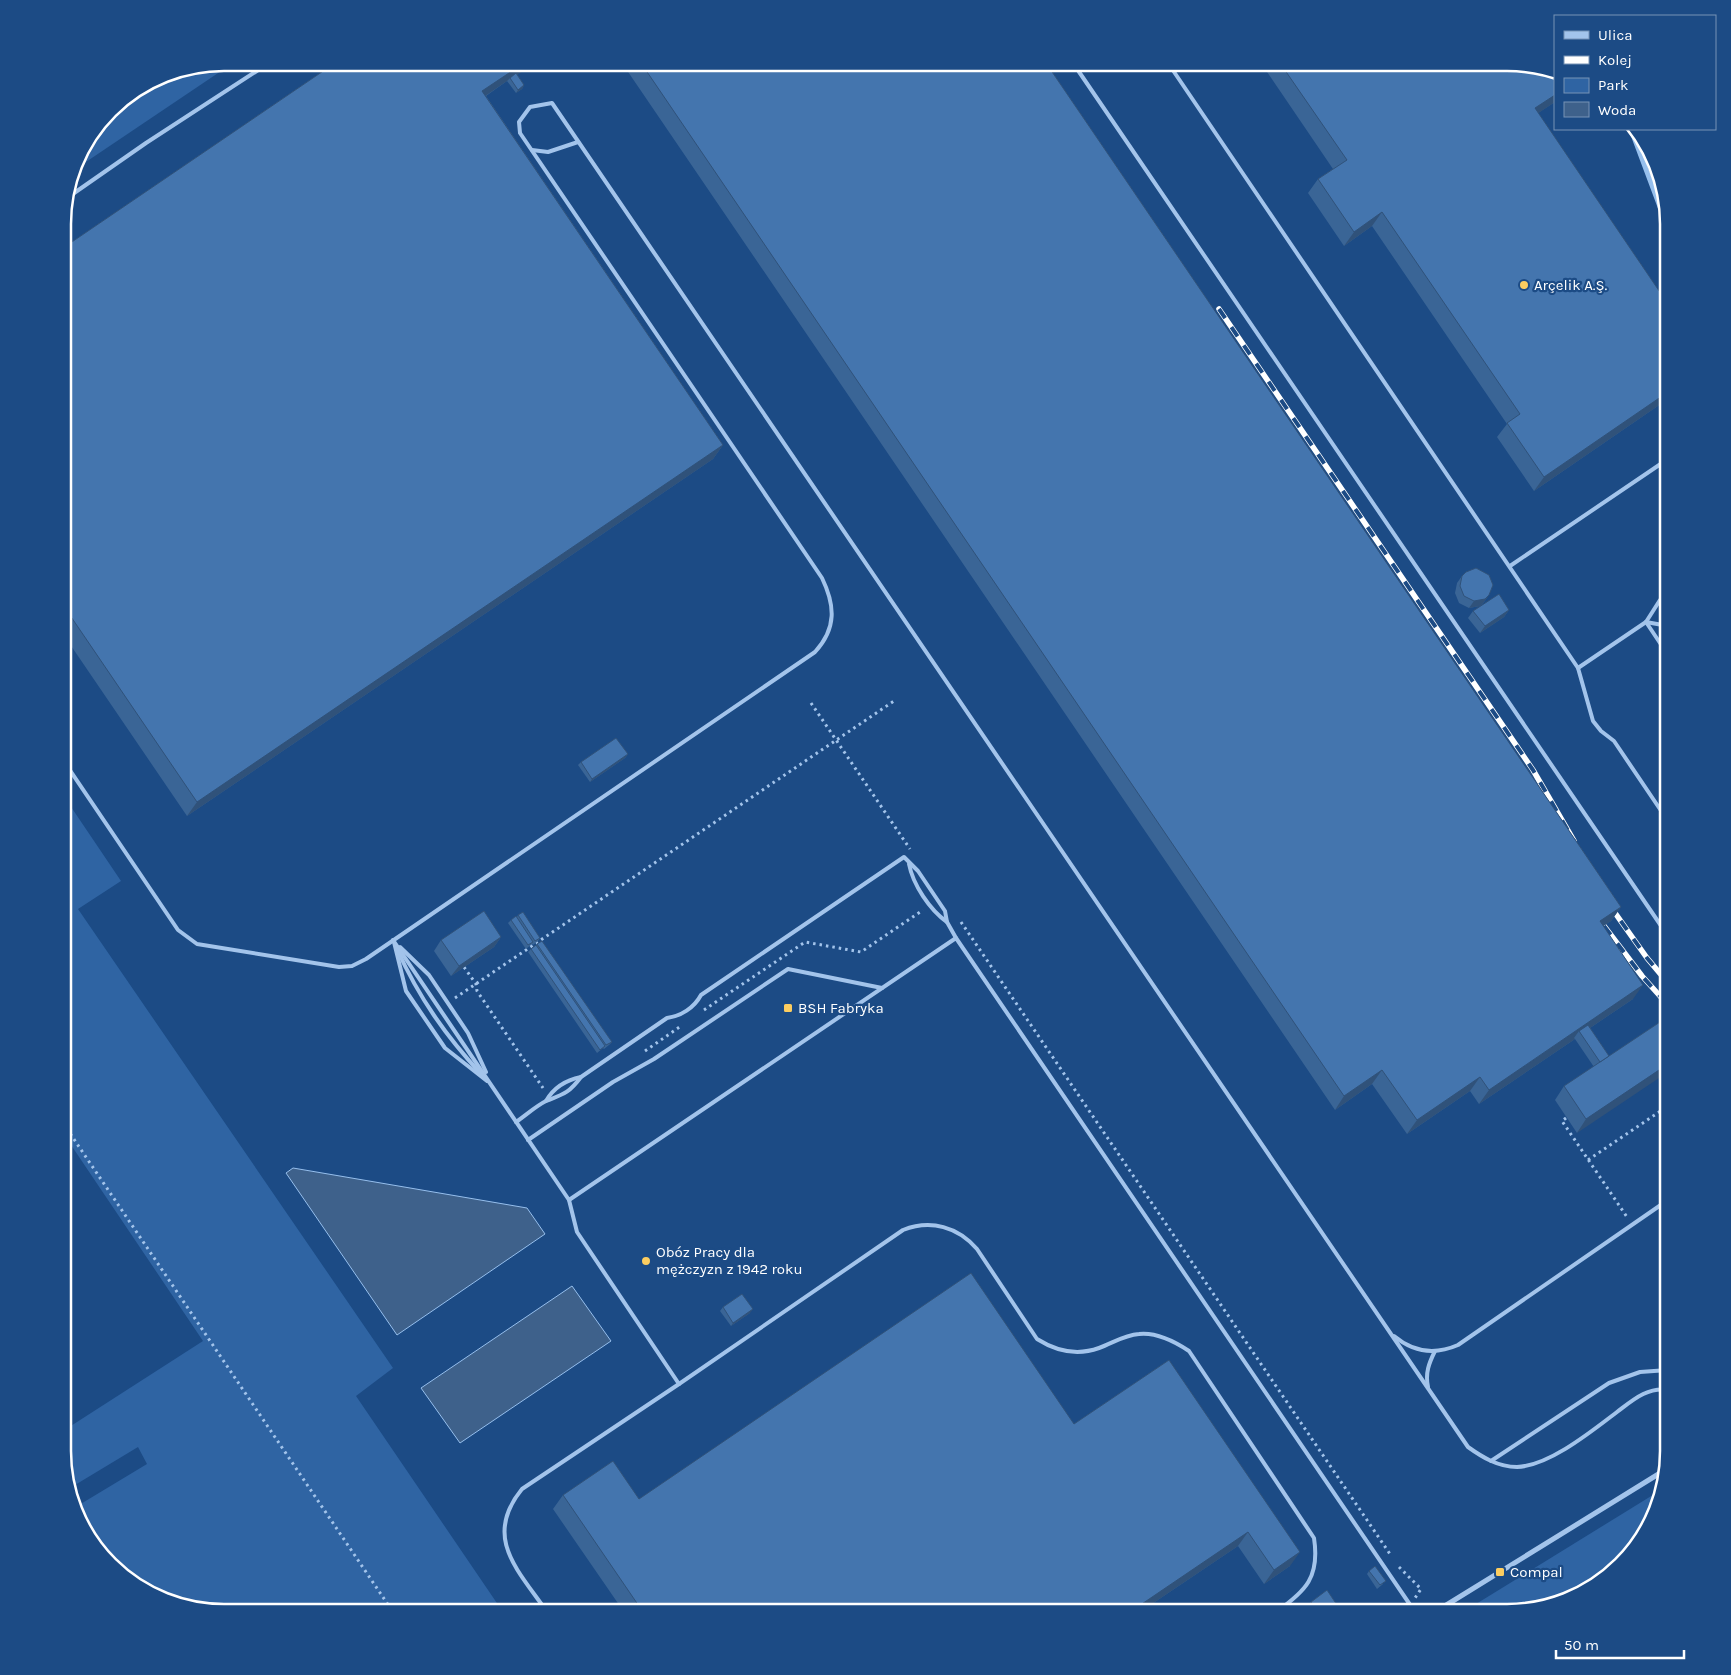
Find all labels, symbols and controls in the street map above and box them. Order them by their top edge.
legend [1554,15,1716,130]
text: Ulica [1598,26,1632,44]
text: Kolej [1598,51,1632,69]
text: Park [1598,76,1628,94]
text: Woda [1598,101,1636,119]
place label: Arçelik A.Ş. [1534,276,1608,294]
marker: Arçelik A.Ş. [1518,279,1530,291]
place label: BSH Fabryka [798,999,884,1017]
marker: BSH Fabryka [782,1002,794,1014]
place label: Obóz Pracy dla mężczyzn z 1942 roku [656,1243,803,1278]
marker: Obóz Pracy dla mężczyzn z 1942 roku [640,1255,652,1267]
place label: Compal [1510,1563,1563,1581]
marker: Compal [1494,1566,1506,1578]
scale bar [1556,1628,1684,1660]
text: 50 m [1564,1636,1599,1654]

